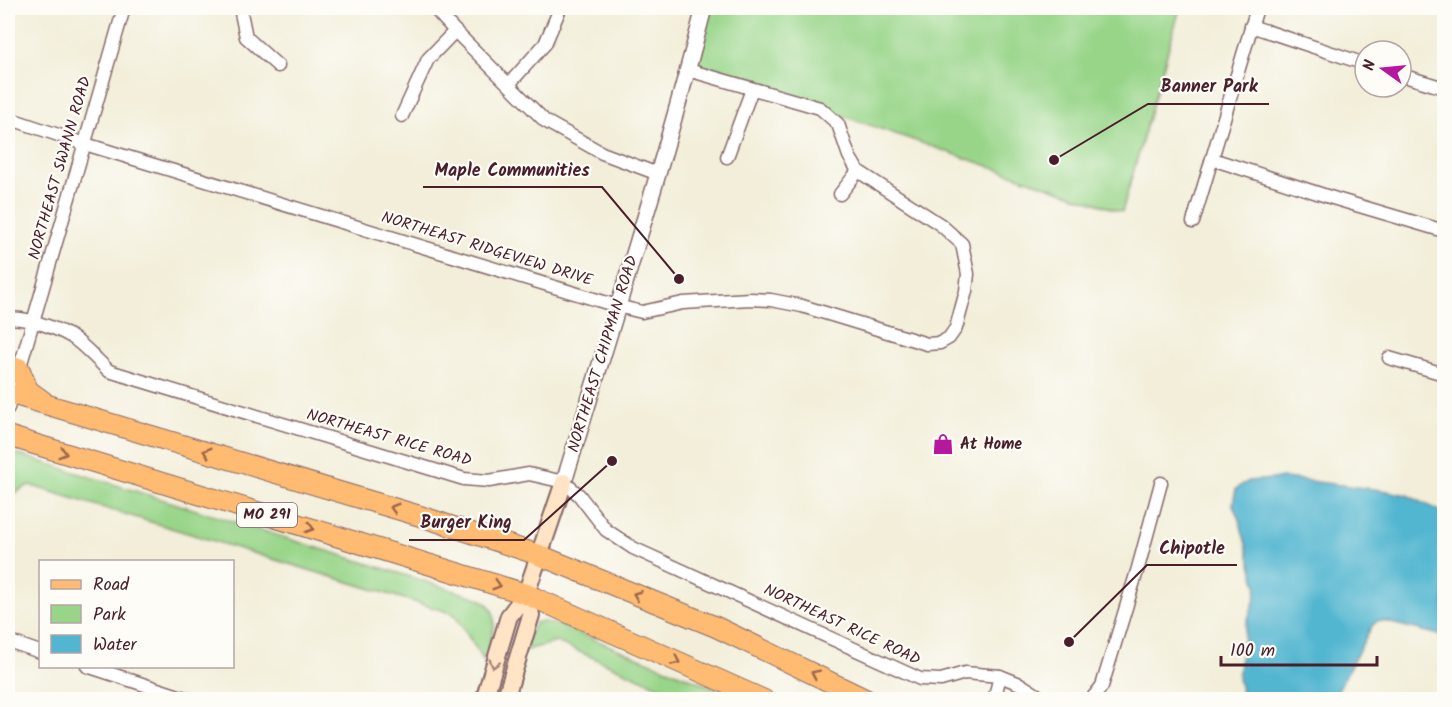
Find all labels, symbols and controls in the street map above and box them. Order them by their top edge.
north arrow [1353,39,1413,99]
text: N [1357,57,1383,74]
callout: Banner Park [1148,68,1269,104]
street label: NORTHEAST SWANN ROAD [22,73,98,263]
text: Banner Park [1160,73,1259,102]
callout: Maple Communities [423,151,602,187]
text: Maple Communities [434,157,590,186]
street label: NORTHEAST RIDGEVIEW DRIVE [378,205,596,293]
street label: NORTHEAST CHIPMAN ROAD [561,253,645,455]
street label: NORTHEAST RICE ROAD [304,402,474,474]
shop icon: At Home [931,432,955,456]
place label: At Home [960,432,1022,457]
one-way arrow [57,446,68,458]
one-way arrow [202,447,213,459]
road number: MO 291 [237,503,297,527]
one-way arrow [389,503,400,515]
callout: Burger King [409,504,524,540]
text: Burger King [420,509,512,538]
one-way arrow [304,521,315,533]
callout: Chipotle [1147,529,1237,565]
text: Chipotle [1159,535,1225,564]
legend [39,560,234,668]
text: Road [93,571,130,600]
one-way arrow [491,578,502,590]
street label: NORTHEAST RICE ROAD [759,578,925,672]
one-way arrow [632,590,643,602]
text: Park [93,601,126,630]
scale bar [1221,629,1377,667]
text: Water [93,631,138,660]
text: 100 m [1230,637,1275,666]
one-way arrow [669,653,680,665]
one-way arrow [489,659,501,669]
one-way arrow [810,670,821,682]

